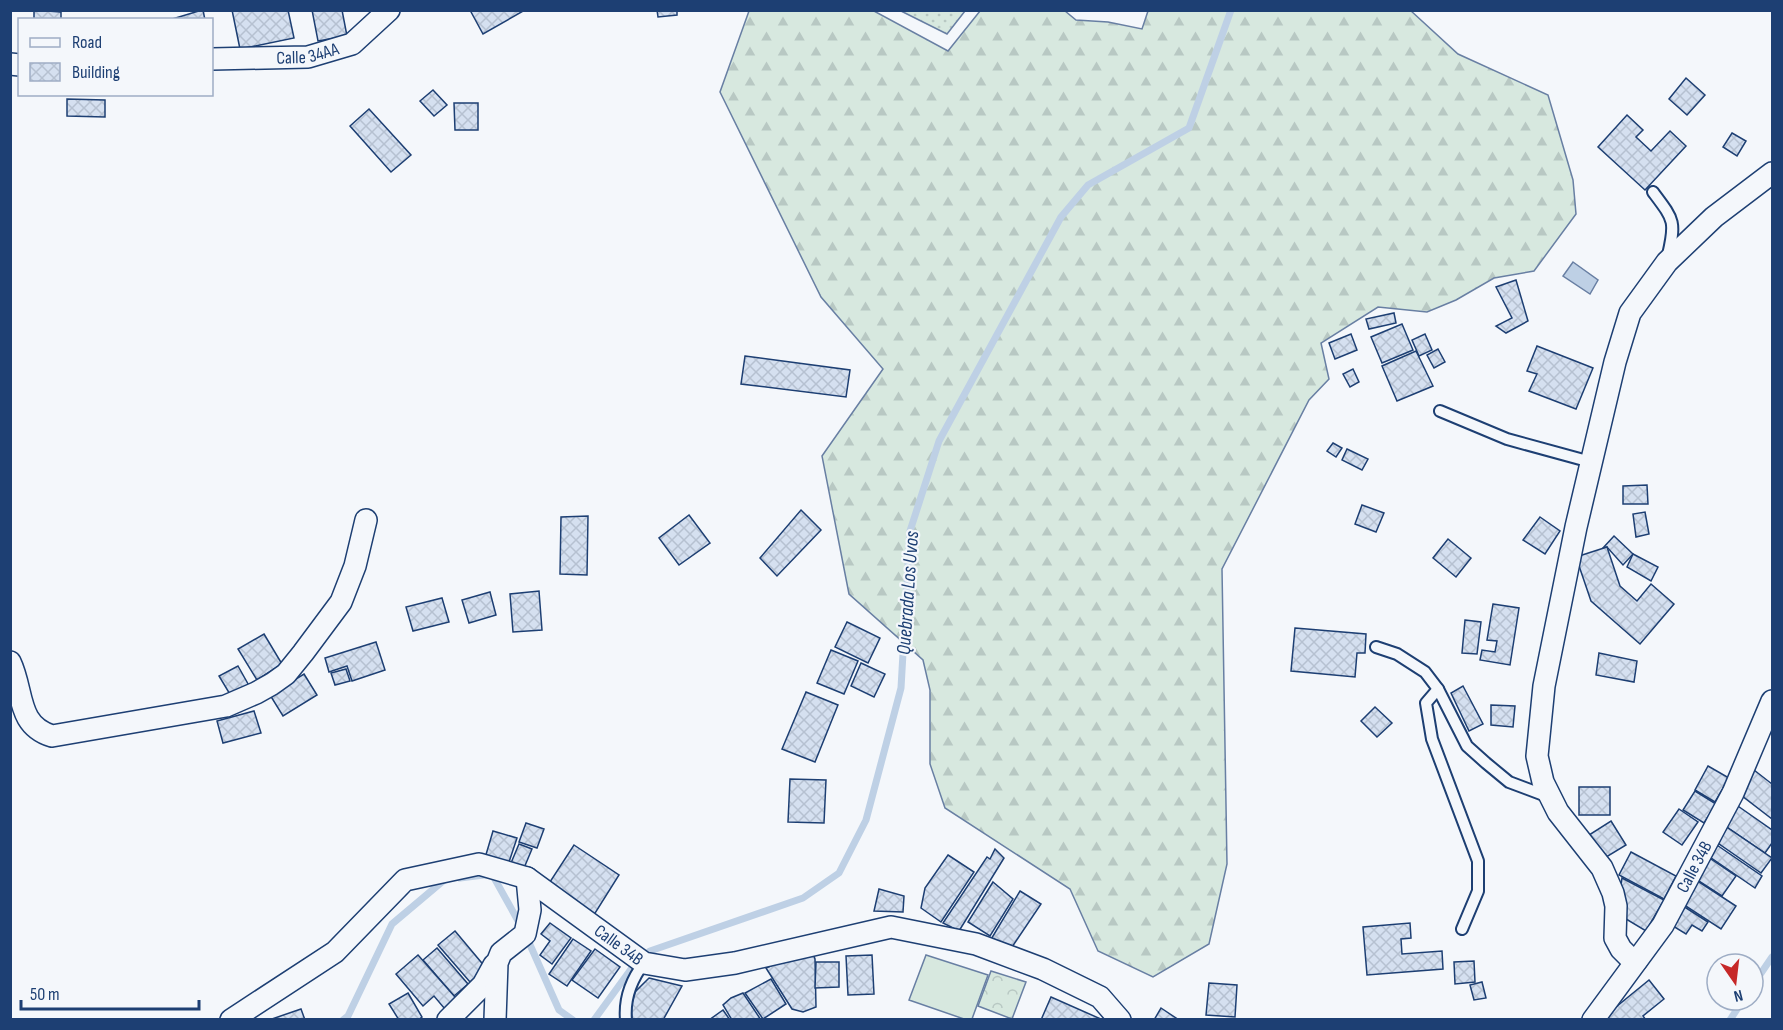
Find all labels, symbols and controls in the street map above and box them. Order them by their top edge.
legend [18,18,213,96]
text: Road [72,32,102,53]
street label: Calle 34AA [276,38,341,68]
text: Building [72,62,120,83]
water label: Quebrada Los Uvos [892,530,924,656]
street label: Calle 34B [1672,837,1716,896]
street label: Calle 34B [590,920,647,970]
north arrow [1705,952,1765,1012]
scale bar [21,973,200,1011]
text: 50 m [30,984,60,1005]
text: N [1732,985,1745,1005]

